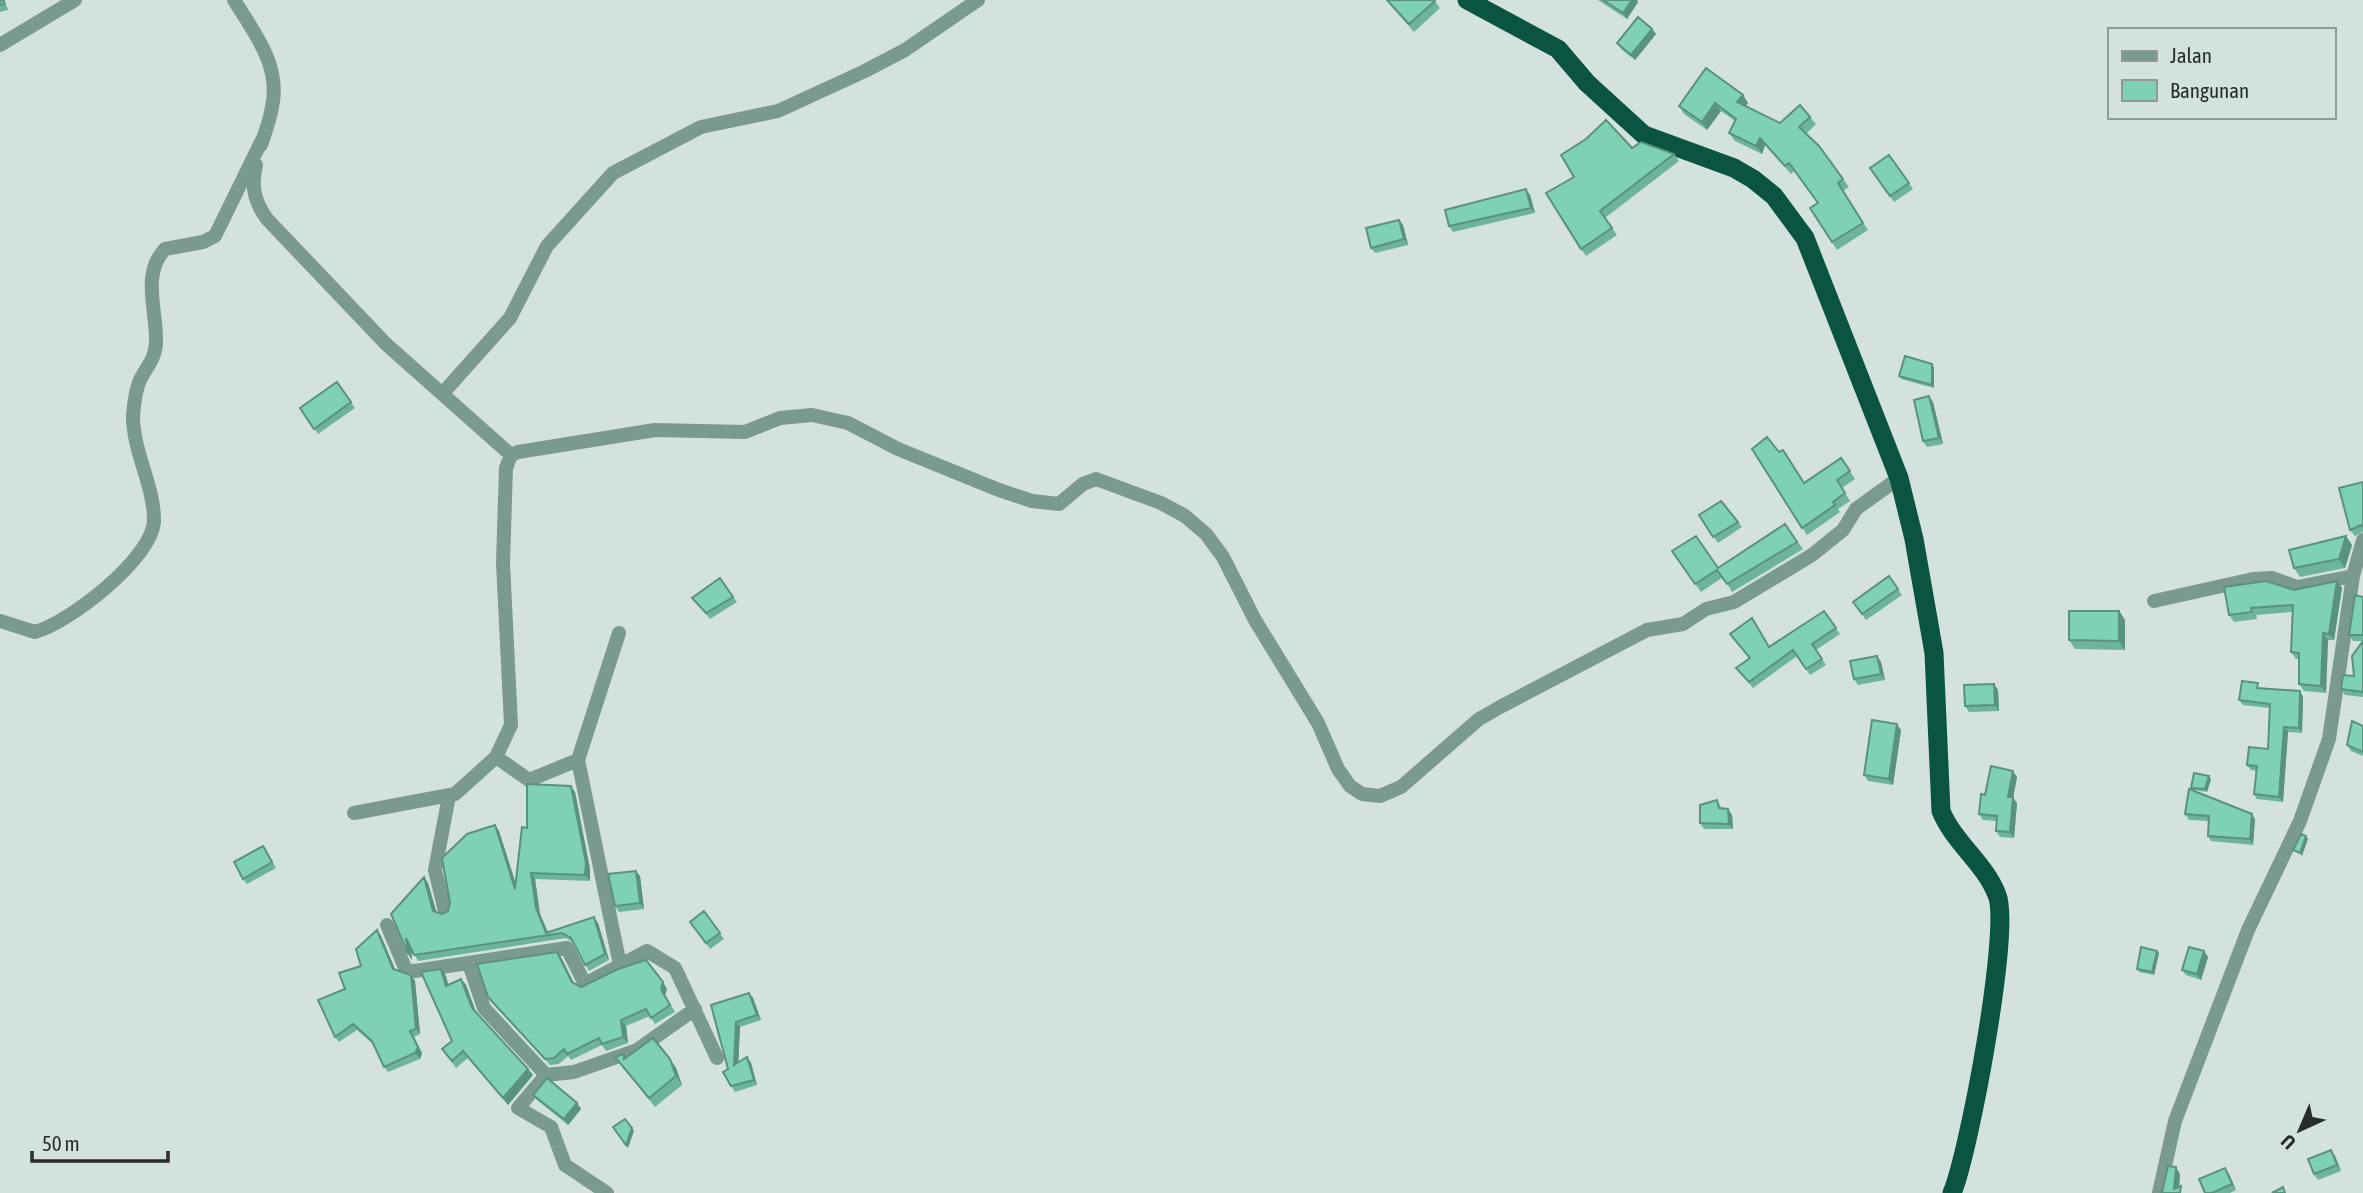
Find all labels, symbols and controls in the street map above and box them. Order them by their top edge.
legend [2108,28,2335,119]
text: Jalan [2170,43,2212,67]
text: Bangunan [2170,78,2249,102]
north arrow [2265,1095,2335,1165]
scale bar [32,1120,168,1164]
text: U [2277,1130,2300,1154]
text: 50 m [42,1131,80,1155]

